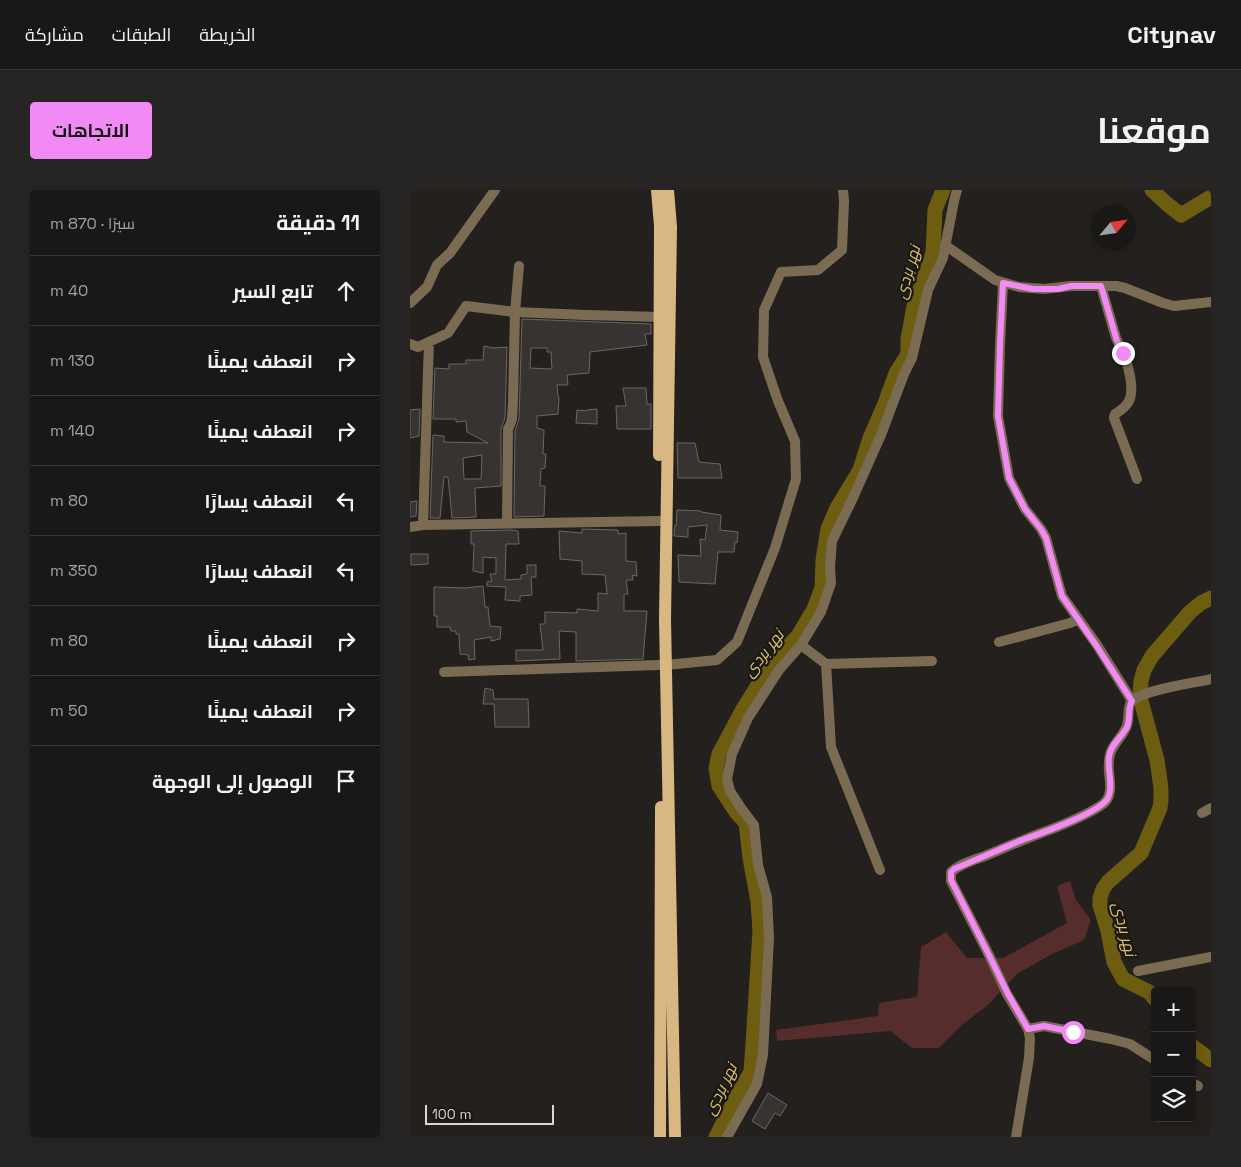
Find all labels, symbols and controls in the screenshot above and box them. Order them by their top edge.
text: Citynav [1127,19,1216,50]
text: مشاركة [25,23,84,46]
text: الطبقات [112,23,171,46]
text: الخريطة [199,23,256,46]
button: الاتجاهات [30,102,152,159]
text: موقعنا [1097,109,1211,153]
north arrow [1091,205,1136,250]
text: 11 دقيقة [276,209,360,236]
text: سيرًا · 870 m [50,213,135,234]
water label: نهر بردى [890,241,926,301]
icon: ahead [332,277,360,305]
text: تابع السير [233,279,313,304]
text: 40 m [50,280,88,301]
route end [1112,342,1135,365]
icon: right [332,347,360,375]
text: انعطف يمينًا [207,349,313,374]
text: 130 m [50,350,95,371]
icon: right [332,417,360,445]
text: انعطف يمينًا [207,419,313,444]
text: 140 m [50,420,95,441]
icon: left [332,487,360,515]
text: انعطف يسارًا [205,489,313,514]
text: 80 m [50,490,88,511]
icon: left [332,557,360,585]
text: انعطف يسارًا [205,559,313,584]
text: 350 m [50,560,97,581]
water label: نهر بردى [738,624,790,681]
icon: right [332,627,360,655]
text: انعطف يمينًا [207,629,313,654]
text: 80 m [50,630,88,651]
icon: right [332,697,360,725]
text: انعطف يمينًا [207,699,313,724]
text: 50 m [50,700,88,721]
icon: arrive [332,767,360,795]
text: الوصول إلى الوجهة [152,769,313,794]
water label: نهر بردى [1108,900,1142,960]
map controls [1151,987,1196,1122]
button: + [1151,987,1196,1032]
route start [1062,1021,1085,1044]
button: − [1151,1032,1196,1077]
water label: نهر بردى [699,1058,743,1118]
button: layers [1151,1077,1196,1122]
scale bar [425,1102,554,1125]
text: 100 m [432,1105,471,1123]

